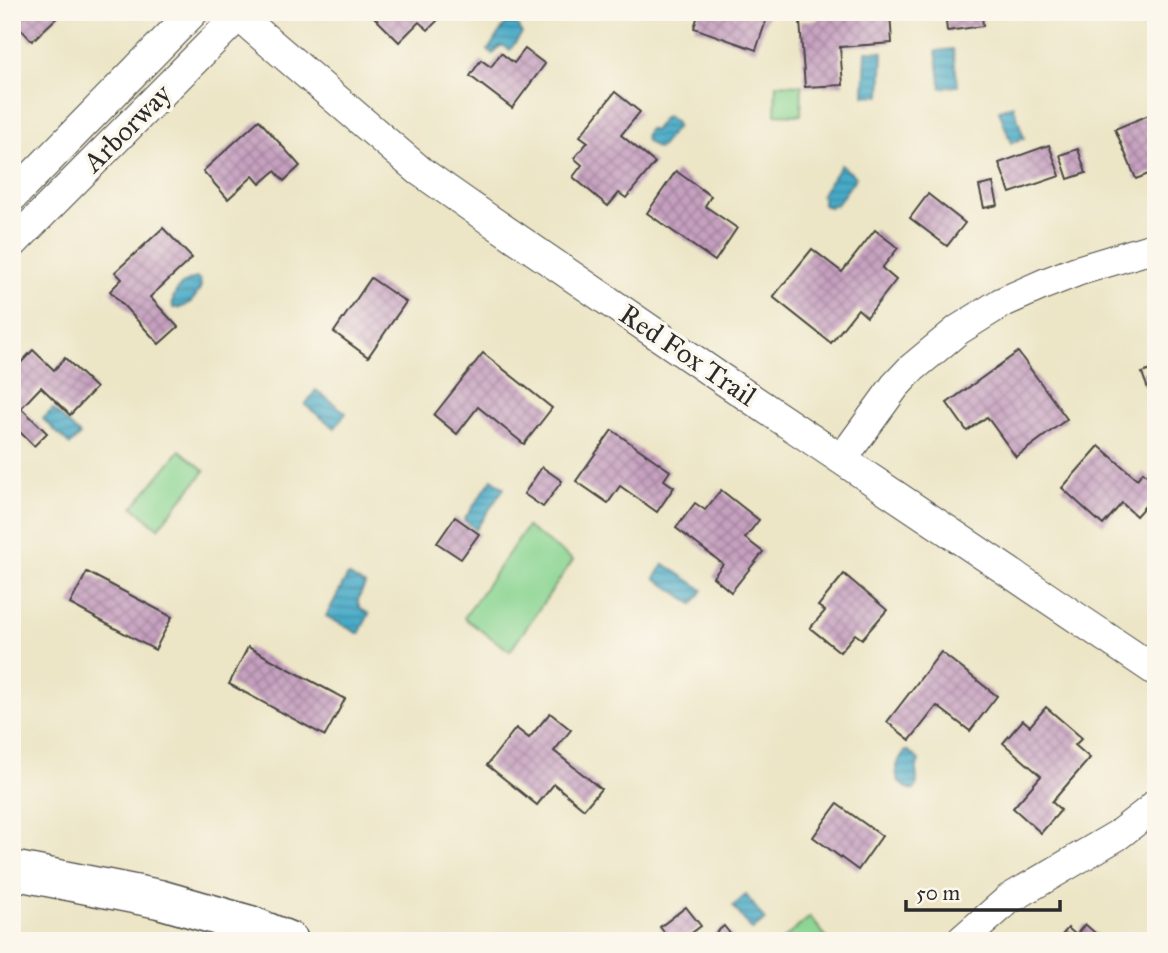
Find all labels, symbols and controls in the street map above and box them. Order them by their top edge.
street label: Arborway [75,76,179,180]
street label: Red Fox Trail [613,296,763,414]
scale bar [906,869,1060,913]
text: 50 m [916,880,961,906]

